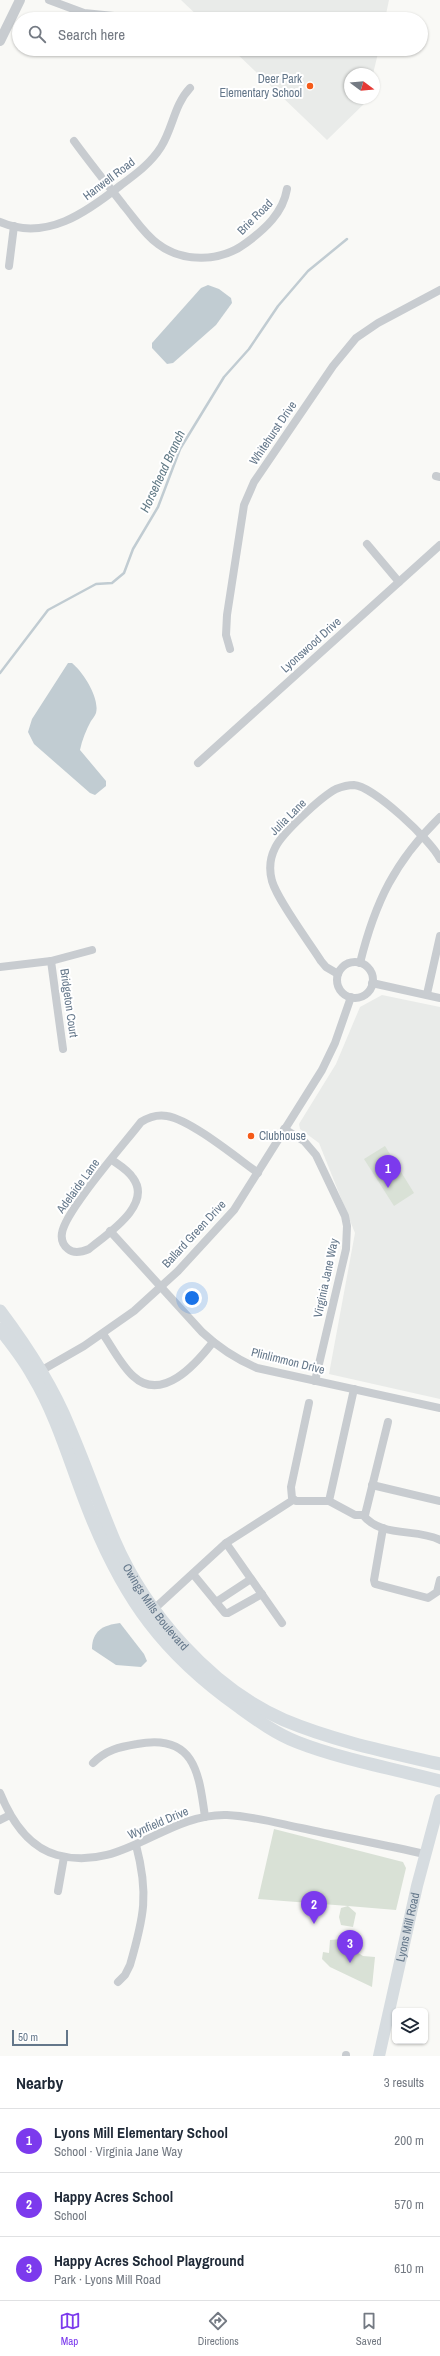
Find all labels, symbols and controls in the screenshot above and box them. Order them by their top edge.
search box [12,12,428,56]
icon: search [26,23,48,45]
text: Search here [58,24,125,45]
north arrow [344,68,380,104]
place label: Deer Park Elementary School [219,71,302,101]
marker: Deer Park Elementary School [305,81,315,91]
street label: Hanwell Road [80,154,138,204]
street label: Brie Road [234,196,276,238]
street label: Whitehurst Drive [246,398,300,468]
water label: Horsehead Branch [136,427,189,515]
street label: Lyonswood Drive [278,614,344,676]
street label: Julia Lane [266,795,310,839]
street label: Bridgeton Court [56,967,82,1039]
place label: Clubhouse [259,1128,306,1144]
marker: Clubhouse [246,1131,256,1141]
pin: 1 [375,1155,401,1188]
street label: Adelaide Lane [52,1156,103,1217]
street label: Ballard Green Drive [158,1197,230,1271]
street label: Virginia Jane Way [310,1237,342,1319]
your location [182,1288,202,1308]
street label: Plinlimmon Drive [249,1344,327,1378]
street label: Owings Mills Boulevard [119,1561,192,1654]
street label: Wynfield Drive [125,1803,191,1843]
pin: 2 [301,1891,327,1924]
street label: Lyons Mill Road [392,1891,423,1963]
pin: 3 [337,1930,363,1963]
map controls [392,2008,428,2044]
button: layers [392,2008,428,2044]
scale bar [12,2028,68,2047]
text: 50 m [18,2030,38,2044]
text: Nearby [16,2071,63,2094]
text: 3 results [384,2074,424,2091]
text: Lyons Mill Elementary School [54,2122,228,2143]
text: 1 [26,2132,32,2149]
text: 200 m [394,2132,424,2149]
text: School · Virginia Jane Way [54,2143,183,2160]
text: Happy Acres School [54,2186,173,2207]
text: 2 [26,2196,32,2213]
text: 570 m [394,2196,424,2213]
text: School [54,2207,87,2224]
text: Happy Acres School Playground [54,2250,244,2271]
text: 3 [26,2260,32,2277]
text: 610 m [394,2260,424,2277]
text: Park · Lyons Mill Road [54,2271,161,2288]
tab: Map [59,2310,81,2348]
tab: Directions [198,2310,239,2348]
tab: Saved [356,2310,381,2348]

